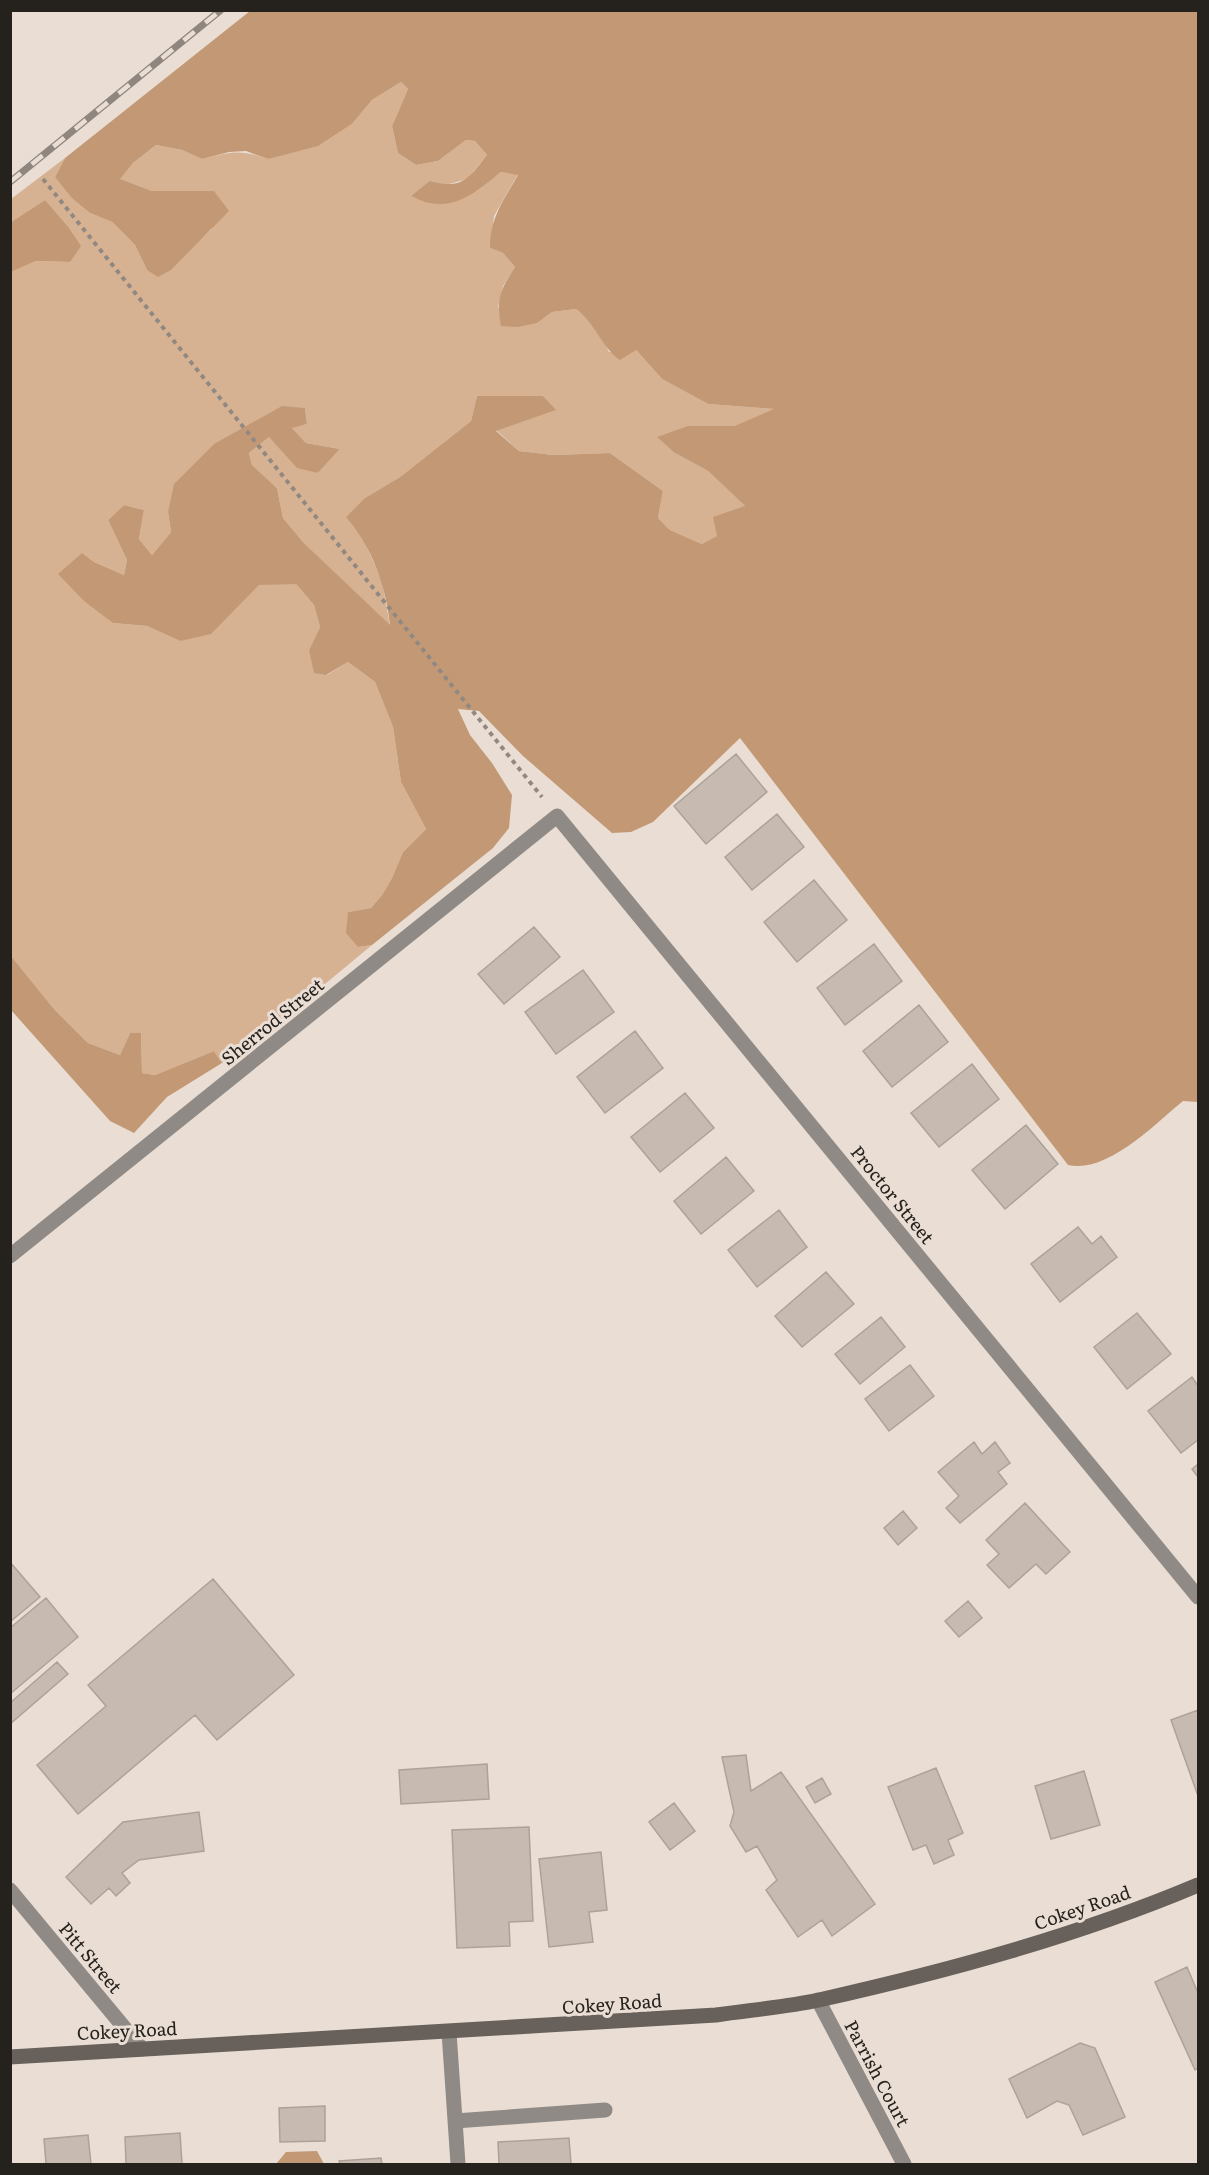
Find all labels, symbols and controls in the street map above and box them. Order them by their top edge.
street label: Sherrod Street [215,971,330,1071]
street label: Proctor Street [845,1139,942,1250]
street label: Cokey Road [1030,1878,1134,1936]
street label: Pitt Street [53,1915,129,1999]
street label: Cokey Road [561,1986,663,2020]
street label: Cokey Road [76,2014,178,2046]
street label: Parrish Court [839,2015,918,2132]

